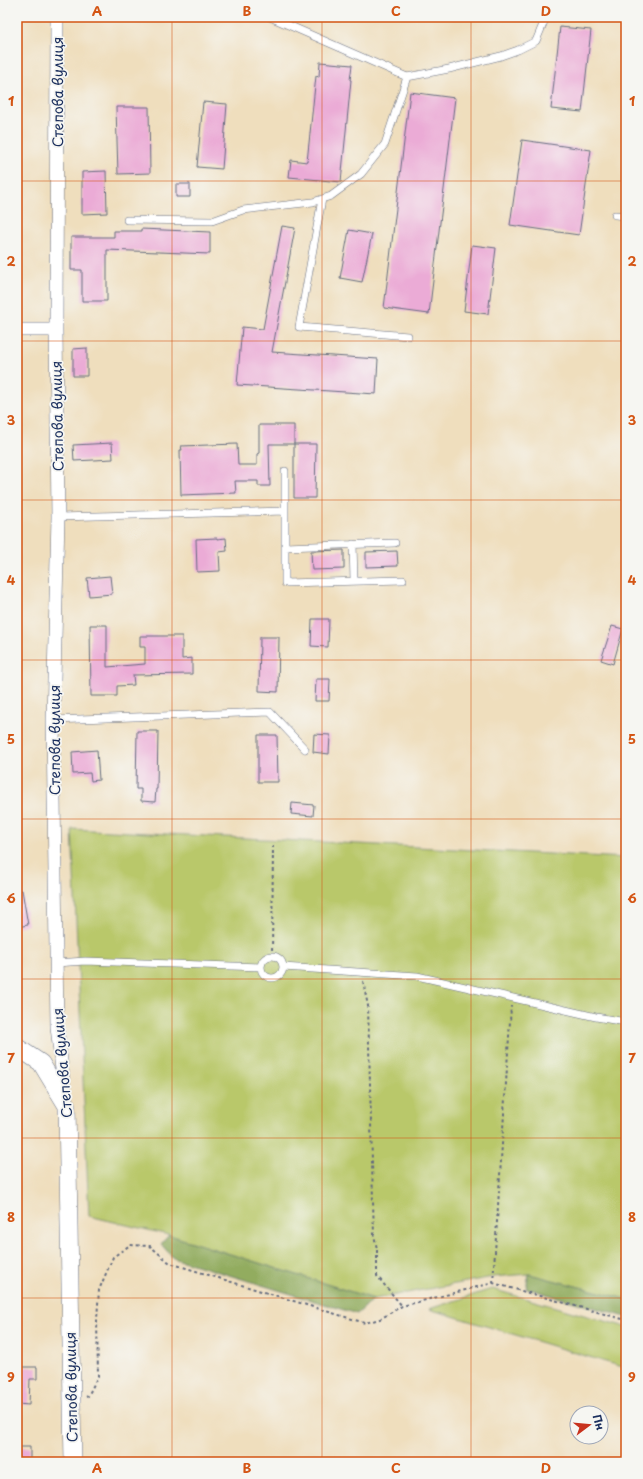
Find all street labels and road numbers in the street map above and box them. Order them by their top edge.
street label: Степова вулиця [47,37,68,147]
street label: Степова вулиця [46,361,68,471]
street label: Степова вулиця [44,685,65,795]
street label: Степова вулиця [47,1007,77,1119]
street label: Степова вулиця [60,1332,82,1442]

